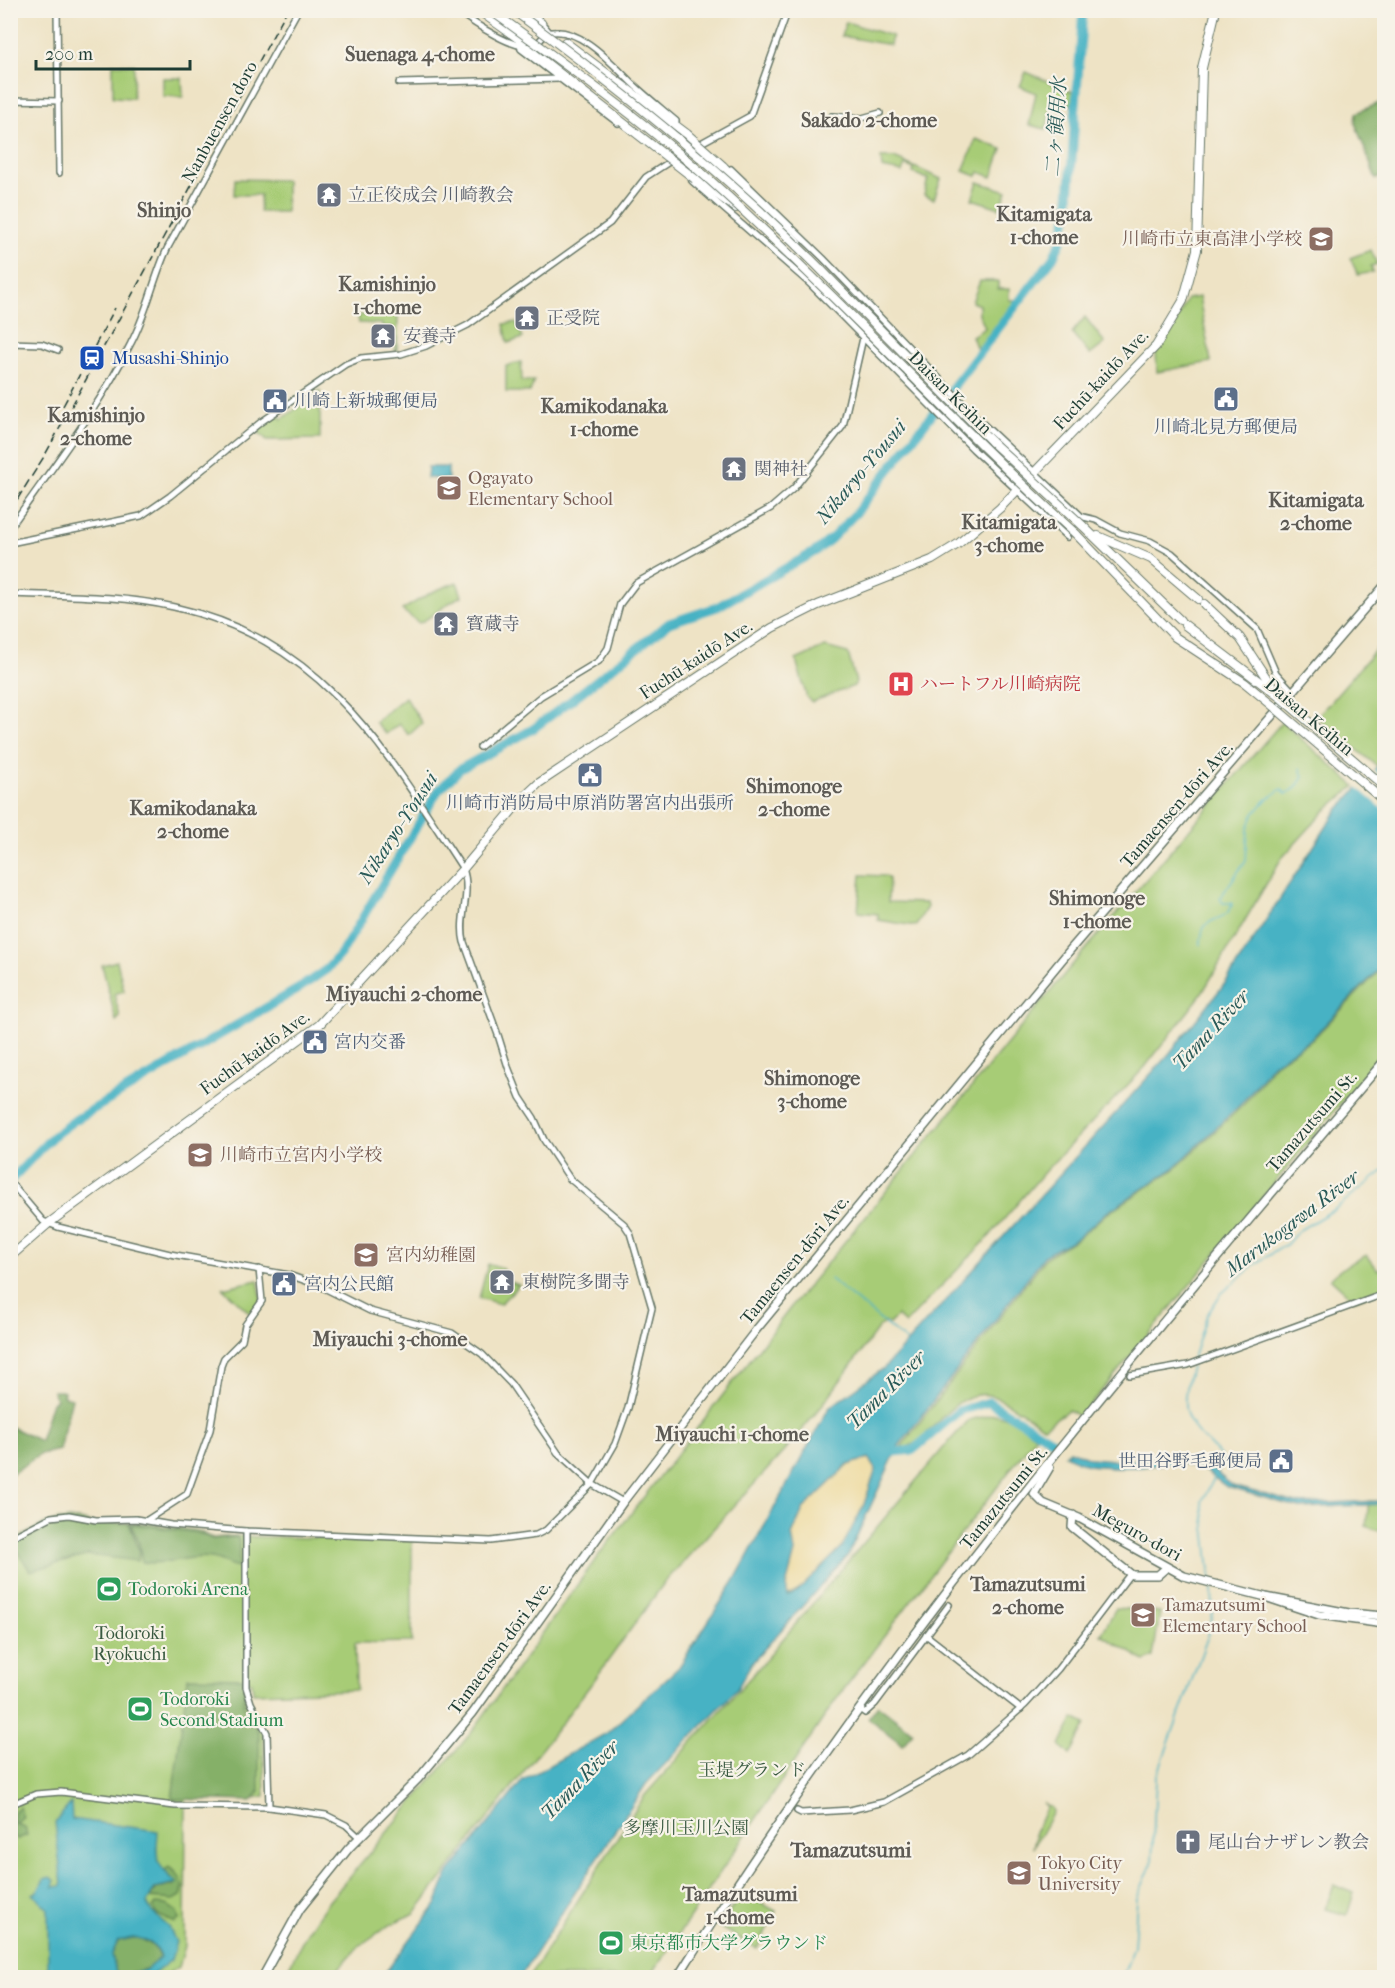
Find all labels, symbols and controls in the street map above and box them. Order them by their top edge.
scale bar [36,33,190,71]
district label: Suenaga 4-chome [345,43,495,67]
text: 200 m [45,44,93,65]
street label: Nanbuensen doro [178,57,262,187]
water label: 二ヶ領用水 [1041,74,1071,178]
district label: Sakado 2-chome [801,109,937,132]
temple icon: 立正佼成会 川崎教会 [314,180,344,210]
place label: 立正佼成会 川崎教会 [348,185,514,206]
district label: Shinjo [137,199,191,222]
district label: Kitamigata 1-chome [996,203,1092,249]
school or university icon: 川崎市立東高津小学校 [1306,224,1336,254]
place label: 川崎市立東高津小学校 [1122,229,1302,250]
district label: Kamishinjo 1-chome [338,273,436,319]
temple icon: 正受院 [512,303,542,333]
place label: 正受院 [546,308,600,329]
temple icon: 安養寺 [368,321,398,351]
street label: Fuchū-kaidō Ave. [1049,325,1153,435]
place label: 安養寺 [403,326,457,347]
station icon: Musashi-Shinjo [77,343,107,373]
street label: Daisan Keihin [904,347,997,440]
place label: Musashi-Shinjo [112,348,229,369]
public building icon: 川崎北見方郵便局 [1211,384,1241,414]
public building icon: 川崎上新城郵便局 [260,386,290,416]
place label: 川崎上新城郵便局 [294,391,438,412]
district label: Kamikodanaka 1-chome [540,395,668,441]
district label: Kamishinjo 2-chome [47,404,145,450]
water label: Nikaryo-Yousui [810,415,912,529]
place label: 川崎北見方郵便局 [1154,417,1298,438]
temple icon: 関神社 [719,454,749,484]
place label: 関神社 [754,459,808,480]
place label: Ogayato Elementary School [468,468,613,510]
school or university icon: Ogayato Elementary School [434,473,464,503]
district label: Kitamigata 2-chome [1268,489,1364,535]
district label: Kitamigata 3-chome [961,511,1057,557]
temple icon: 寳蔵寺 [431,609,461,639]
place label: 寳蔵寺 [466,614,520,635]
street label: Fuchū-kaidō Ave. [636,616,756,704]
hospital icon: ハートフル川崎病院 [886,669,916,699]
place label: ハートフル川崎病院 [920,674,1081,695]
street label: Daisan Keihin [1260,674,1358,761]
street label: Tamaensen-dōri Ave. [1116,738,1238,872]
public building icon: 川崎市消防局中原消防署宮内出張所 [575,760,605,790]
water label: Nikaryo-Yousui [353,767,443,889]
district label: Shimonoge 2-chome [746,775,842,821]
place label: 川崎市消防局中原消防署宮内出張所 [446,793,734,814]
district label: Kamikodanaka 2-chome [129,797,257,843]
district label: Shimonoge 1-chome [1049,887,1145,933]
district label: Miyauchi 2-chome [325,983,482,1006]
water label: Tama River [1168,984,1255,1075]
street label: Fuchū-kaidō Ave. [196,1006,314,1100]
public building icon: 宮内交番 [300,1027,330,1057]
place label: 宮内交番 [334,1032,406,1053]
district label: Shimonoge 3-chome [764,1067,860,1113]
street label: Tamazutsumi St. [1262,1067,1362,1177]
school or university icon: 川崎市立宮内小学校 [185,1140,215,1170]
place label: 川崎市立宮内小学校 [220,1145,382,1166]
water label: Marukogawa River [1219,1164,1365,1282]
street label: Tamaensen-dōri Ave. [736,1191,854,1329]
school or university icon: 宮内幼稚園 [351,1240,381,1270]
place label: 宮内幼稚園 [386,1245,476,1266]
temple icon: 東樹院多聞寺 [487,1267,517,1297]
public building icon: 宮内公民館 [269,1269,299,1299]
place label: 東樹院多聞寺 [522,1272,630,1293]
place label: 宮内公民館 [304,1274,394,1295]
district label: Miyauchi 3-chome [312,1328,467,1351]
water label: Tama River [842,1345,931,1434]
district label: Miyauchi 1-chome [654,1423,809,1446]
street label: Tamazutsumi St. [956,1442,1052,1554]
public building icon: 世田谷野毛郵便局 [1266,1446,1296,1476]
place label: 世田谷野毛郵便局 [1118,1451,1262,1472]
street label: Meguro-dori [1089,1500,1186,1566]
district label: Tamazutsumi 2-chome [969,1573,1087,1619]
sports icon: Todoroki Arena [94,1574,124,1604]
street label: Tamaensen-dōri Ave. [444,1577,556,1719]
place label: Todoroki Arena [128,1579,249,1600]
place label: Tamazutsumi Elementary School [1162,1595,1307,1637]
school or university icon: Tamazutsumi Elementary School [1128,1600,1158,1630]
park label: Todoroki Ryokuchi [93,1623,167,1665]
place label: Todoroki Second Stadium [160,1689,283,1731]
sports icon: Todoroki Second Stadium [125,1694,155,1724]
water label: Tama River [536,1734,625,1824]
park label: 玉堤グランド [698,1760,806,1781]
park label: 多摩川玉川公園 [623,1818,749,1839]
church icon: 尾山台ナザレン教会 [1173,1827,1203,1857]
place label: 尾山台ナザレン教会 [1208,1832,1369,1853]
district label: Tamazutsumi [789,1838,912,1862]
place label: Tokyo City University [1038,1853,1124,1895]
school or university icon: Tokyo City University [1004,1858,1034,1888]
district label: Tamazutsumi 1-chome [681,1883,799,1929]
sports icon: 東京都市大学グラウンド [596,1928,626,1958]
place label: 東京都市大学グラウンド [630,1933,828,1954]

